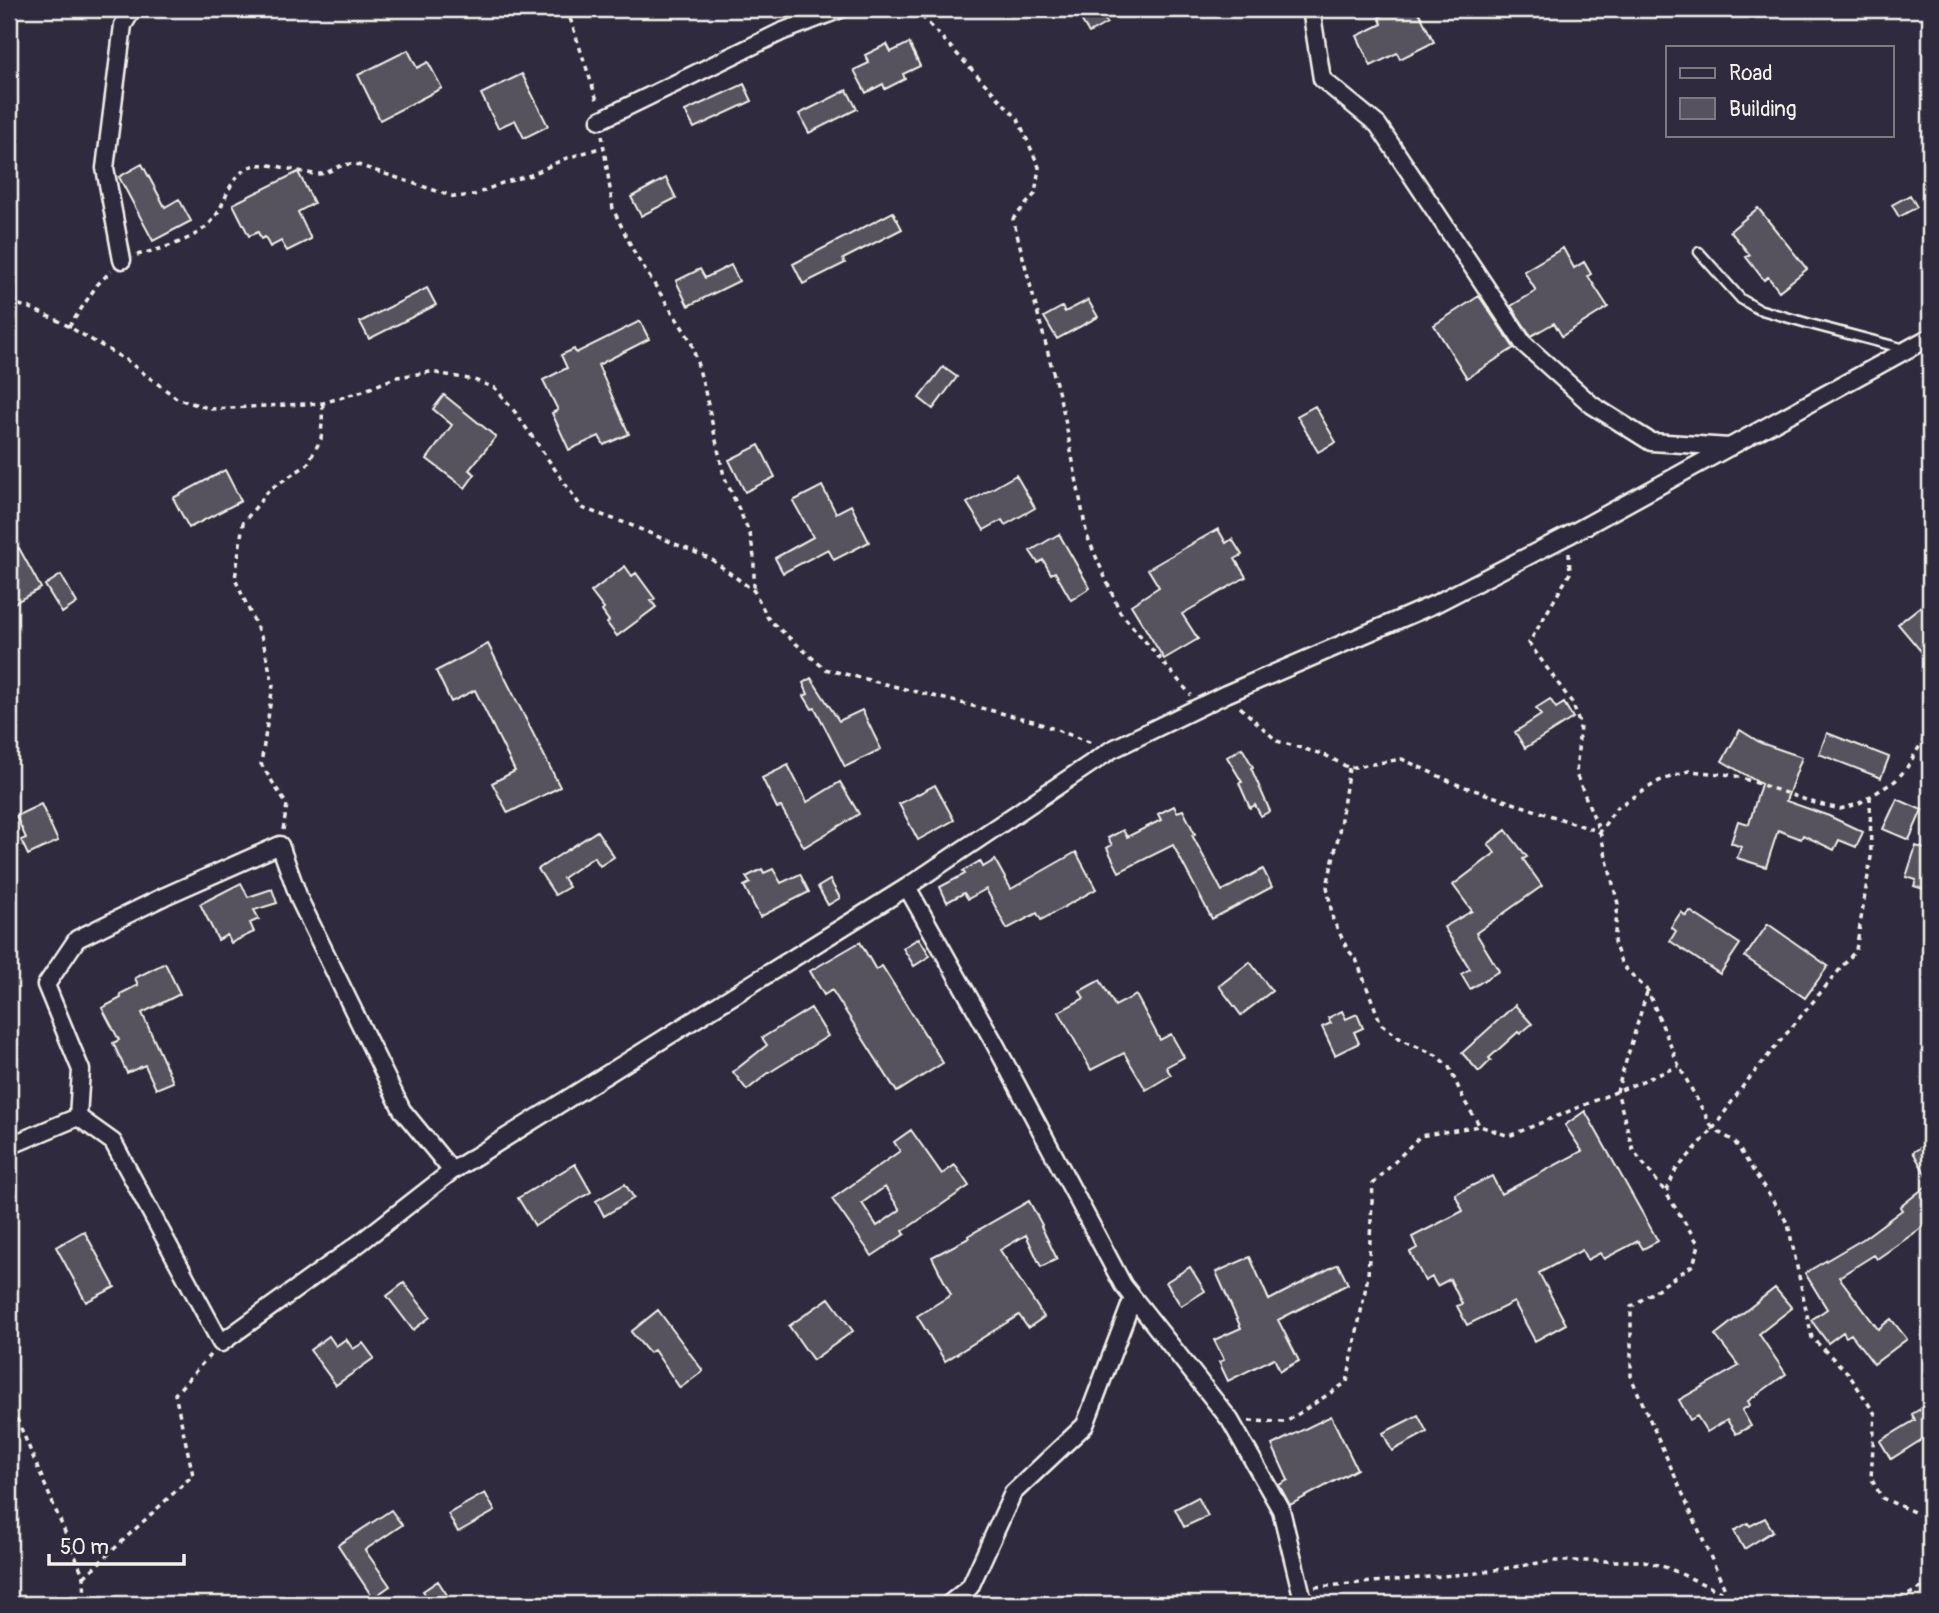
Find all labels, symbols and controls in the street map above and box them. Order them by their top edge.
legend [1666,46,1894,136]
text: Road [1729,60,1773,87]
text: Building [1729,96,1796,123]
scale bar [49,1522,184,1566]
text: 50 m [60,1534,109,1561]

